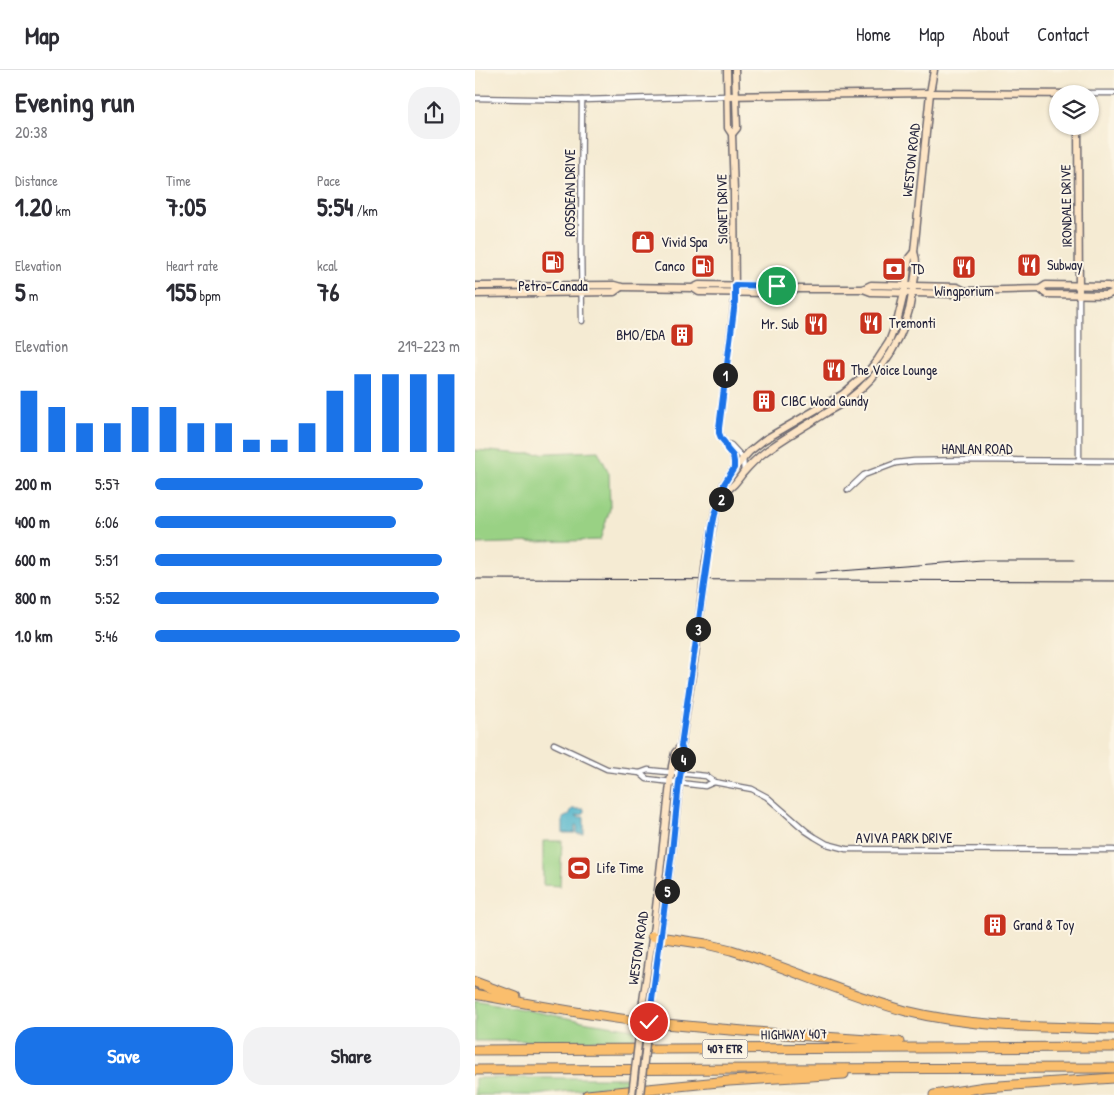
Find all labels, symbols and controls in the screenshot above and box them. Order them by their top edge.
text: Map [25,19,59,51]
text: Home [856,22,891,47]
text: Map [919,22,944,47]
text: About [972,22,1009,47]
text: Contact [1037,22,1089,47]
text: Evening run [15,83,135,121]
map controls [1049,85,1099,135]
button: layers [1049,85,1099,135]
button: share [408,87,460,139]
text: 20:38 [15,121,47,143]
street label: WESTON ROAD [897,122,924,198]
street label: ROSSDEAN DRIVE [560,149,579,237]
street label: IRONDALE DRIVE [1055,164,1076,248]
text: Distance [15,171,58,190]
text: Time [166,171,191,190]
text: Pace [317,171,340,190]
street label: SIGNET DRIVE [711,174,732,244]
text: 1.20 [15,190,52,224]
text: 7:05 [166,190,206,224]
text: 5:54 [317,190,353,224]
text: km [52,201,71,220]
text: /km [353,201,378,220]
shop icon: Vivid Spa [630,229,656,255]
place label: Vivid Spa [661,232,708,252]
fuel station icon: Petro-Canada [540,249,566,275]
restaurant icon: Subway [1016,252,1042,278]
fuel station icon: Canco [690,253,716,279]
restaurant icon: Wingporium [951,254,977,280]
place label: Subway [1047,255,1083,275]
text: Elevation [15,256,62,275]
text: Heart rate [166,256,218,275]
text: kcal [317,256,337,275]
place label: Canco [654,256,685,275]
bank icon: TD [881,256,907,282]
place label: TD [911,259,925,278]
pin [756,265,798,307]
icon: arrive [763,272,791,300]
text: 5 [15,275,26,309]
text: 155 [166,275,196,309]
text: 76 [317,275,339,309]
place label: Petro-Canada [518,276,588,295]
place label: Wingporium [934,281,994,301]
text: m [26,286,38,305]
text: bpm [196,286,221,305]
restaurant icon: Tremonti [858,310,884,336]
restaurant icon: Mr. Sub [803,311,829,337]
place label: Tremonti [889,313,936,332]
place label: Mr. Sub [761,314,799,333]
building icon: BMO/EDA [669,322,695,348]
place label: BMO/EDA [616,325,665,344]
text: Elevation [15,335,68,357]
text: 219–223 m [397,335,460,357]
restaurant icon: The Voice Lounge [821,357,847,383]
place label: The Voice Lounge [851,360,938,380]
pin: 1 [713,362,737,388]
text: 1 [723,366,728,385]
building icon: CIBC Wood Gundy [751,388,777,414]
place label: CIBC Wood Gundy [781,391,869,411]
street label: HANLAN ROAD [941,439,1013,458]
text: 200 m [15,473,51,495]
text: 5:57 [95,473,120,495]
pin: 2 [709,486,733,512]
text: 2 [718,490,725,509]
text: 400 m [15,511,50,533]
text: 6:06 [95,511,119,533]
text: 600 m [15,549,50,571]
text: 5:51 [95,549,118,571]
text: 800 m [15,587,51,609]
text: 5:52 [95,587,120,609]
pin: 3 [685,616,711,642]
text: 3 [695,620,702,639]
text: 1.0 km [15,625,53,647]
text: 5:46 [95,625,118,647]
pin: 4 [671,746,695,772]
text: 4 [681,750,686,769]
street label: AVIVA PARK DRIVE [856,828,952,847]
sports icon: Life Time [566,855,592,881]
place label: Life Time [597,858,644,877]
pin: 5 [655,878,679,904]
text: 5 [665,882,670,901]
street label: WESTON ROAD [623,910,652,986]
building icon: Grand & Toy [982,912,1008,938]
place label: Grand & Toy [1013,915,1074,935]
pin [628,1001,670,1043]
icon: check [635,1008,663,1036]
street label: HIGHWAY 407 [761,1023,827,1044]
button: Save [15,1027,233,1085]
button: Share [243,1027,460,1085]
road number: 407 ETR [703,1040,747,1059]

